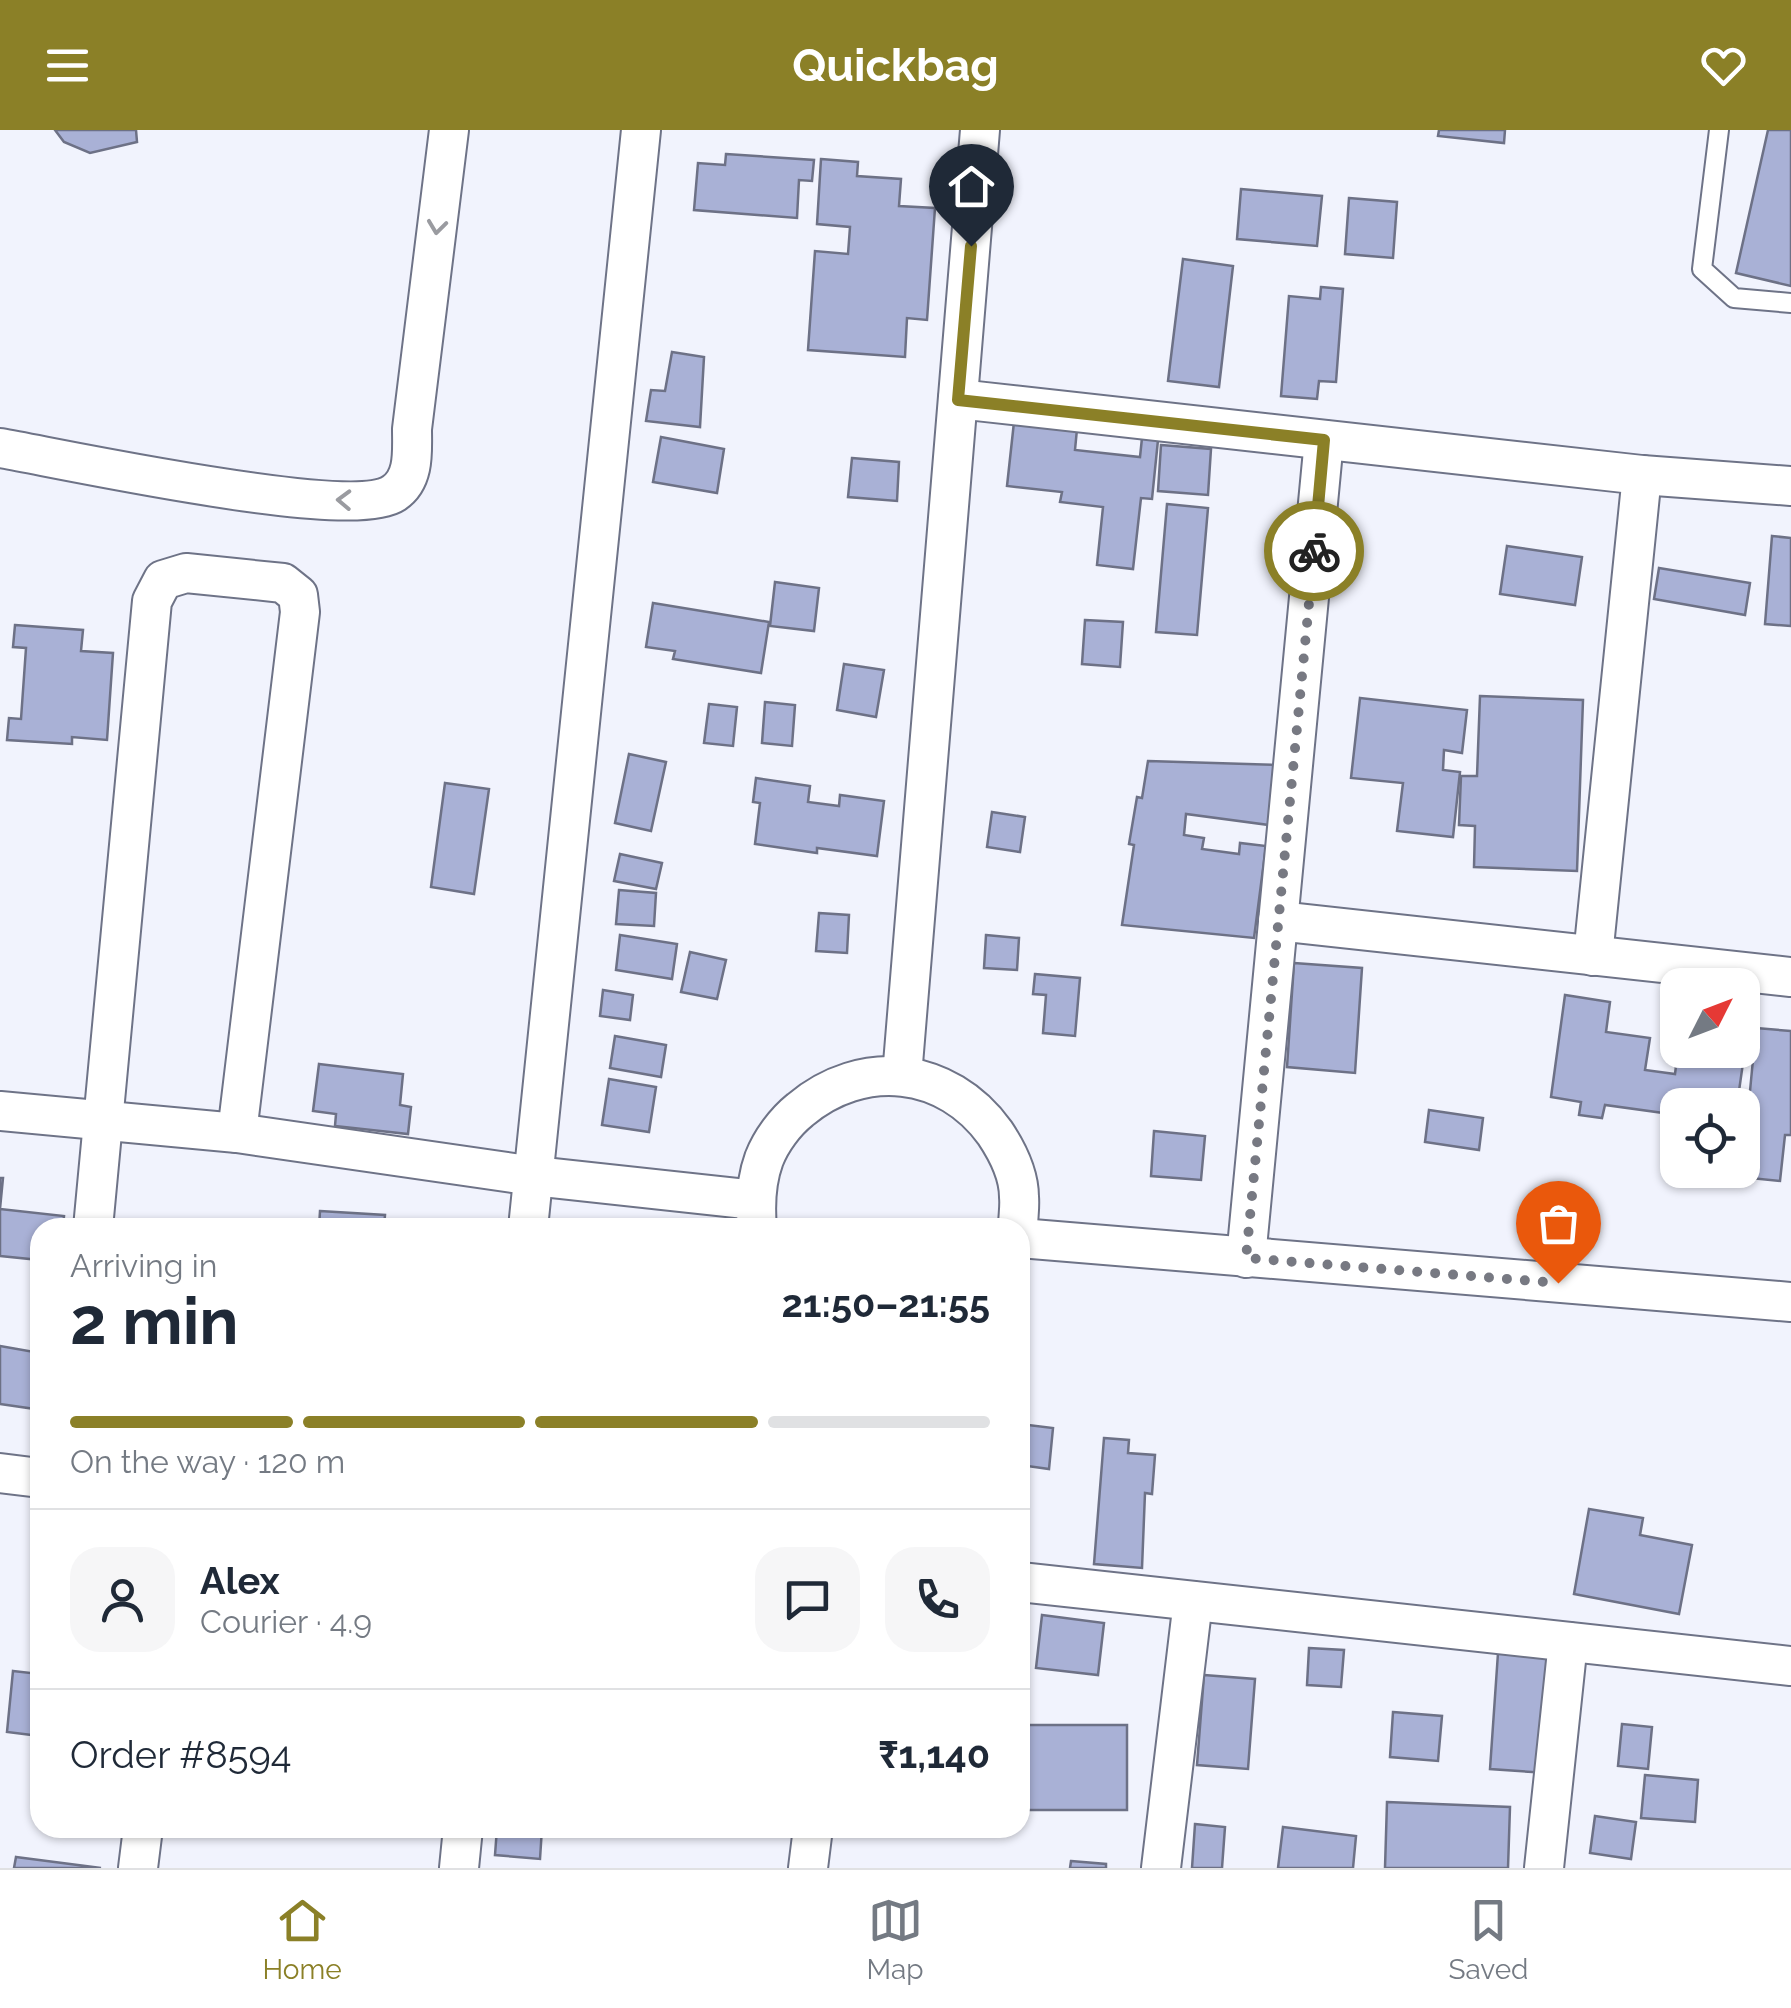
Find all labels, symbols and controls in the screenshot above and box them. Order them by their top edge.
icon: menu [40,38,95,93]
icon: heart [1696,38,1751,93]
text: Quickbag [792,39,999,92]
pin [929,144,1014,247]
icon: home [944,159,999,214]
one-way arrow [427,219,448,235]
one-way arrow [336,490,352,511]
courier [1264,501,1364,601]
icon: bike [1287,524,1342,579]
north arrow [1660,968,1760,1068]
map controls [1660,968,1760,1188]
button: locate [1660,1088,1760,1188]
pin [1516,1181,1601,1284]
icon: bag [1531,1196,1586,1251]
text: Arriving in [70,1247,217,1284]
text: 21:50–21:55 [781,1281,990,1326]
text: 2 min [70,1283,239,1359]
text: On the way · 120 m [70,1443,345,1480]
button: person [70,1547,175,1652]
button: chat [755,1547,860,1652]
button: phone [885,1547,990,1652]
text: Alex [200,1558,280,1603]
text: Courier · 4.9 [200,1603,372,1640]
text: Order #8594 [70,1732,291,1777]
text: ₹1,140 [878,1732,990,1777]
tab: Home [262,1893,342,1986]
tab: Map [867,1893,924,1986]
tab: Saved [1448,1893,1529,1986]

